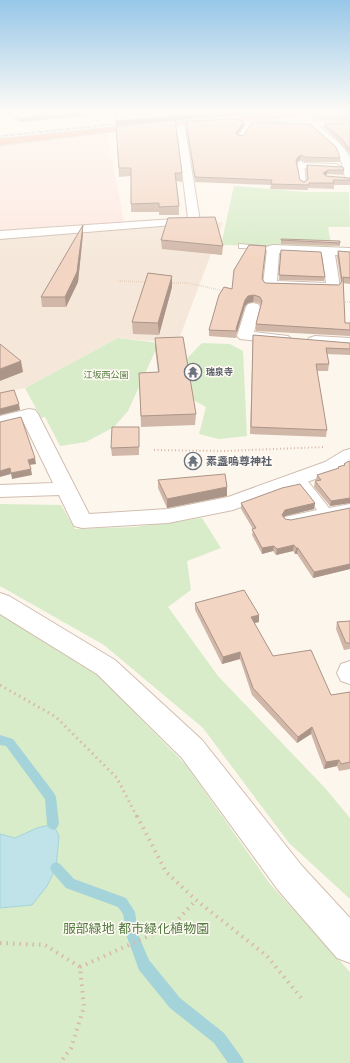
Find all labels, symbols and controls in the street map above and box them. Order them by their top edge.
temple icon: 瑞泉寺 [183,362,203,382]
place label: 瑞泉寺 [206,366,233,378]
park label: 江坂西公園 [83,369,129,381]
temple icon: 素盞嗚尊神社 [183,451,203,471]
place label: 素盞嗚尊神社 [206,454,272,468]
park label: 服部緑地 都市緑化植物園 [63,920,209,937]

